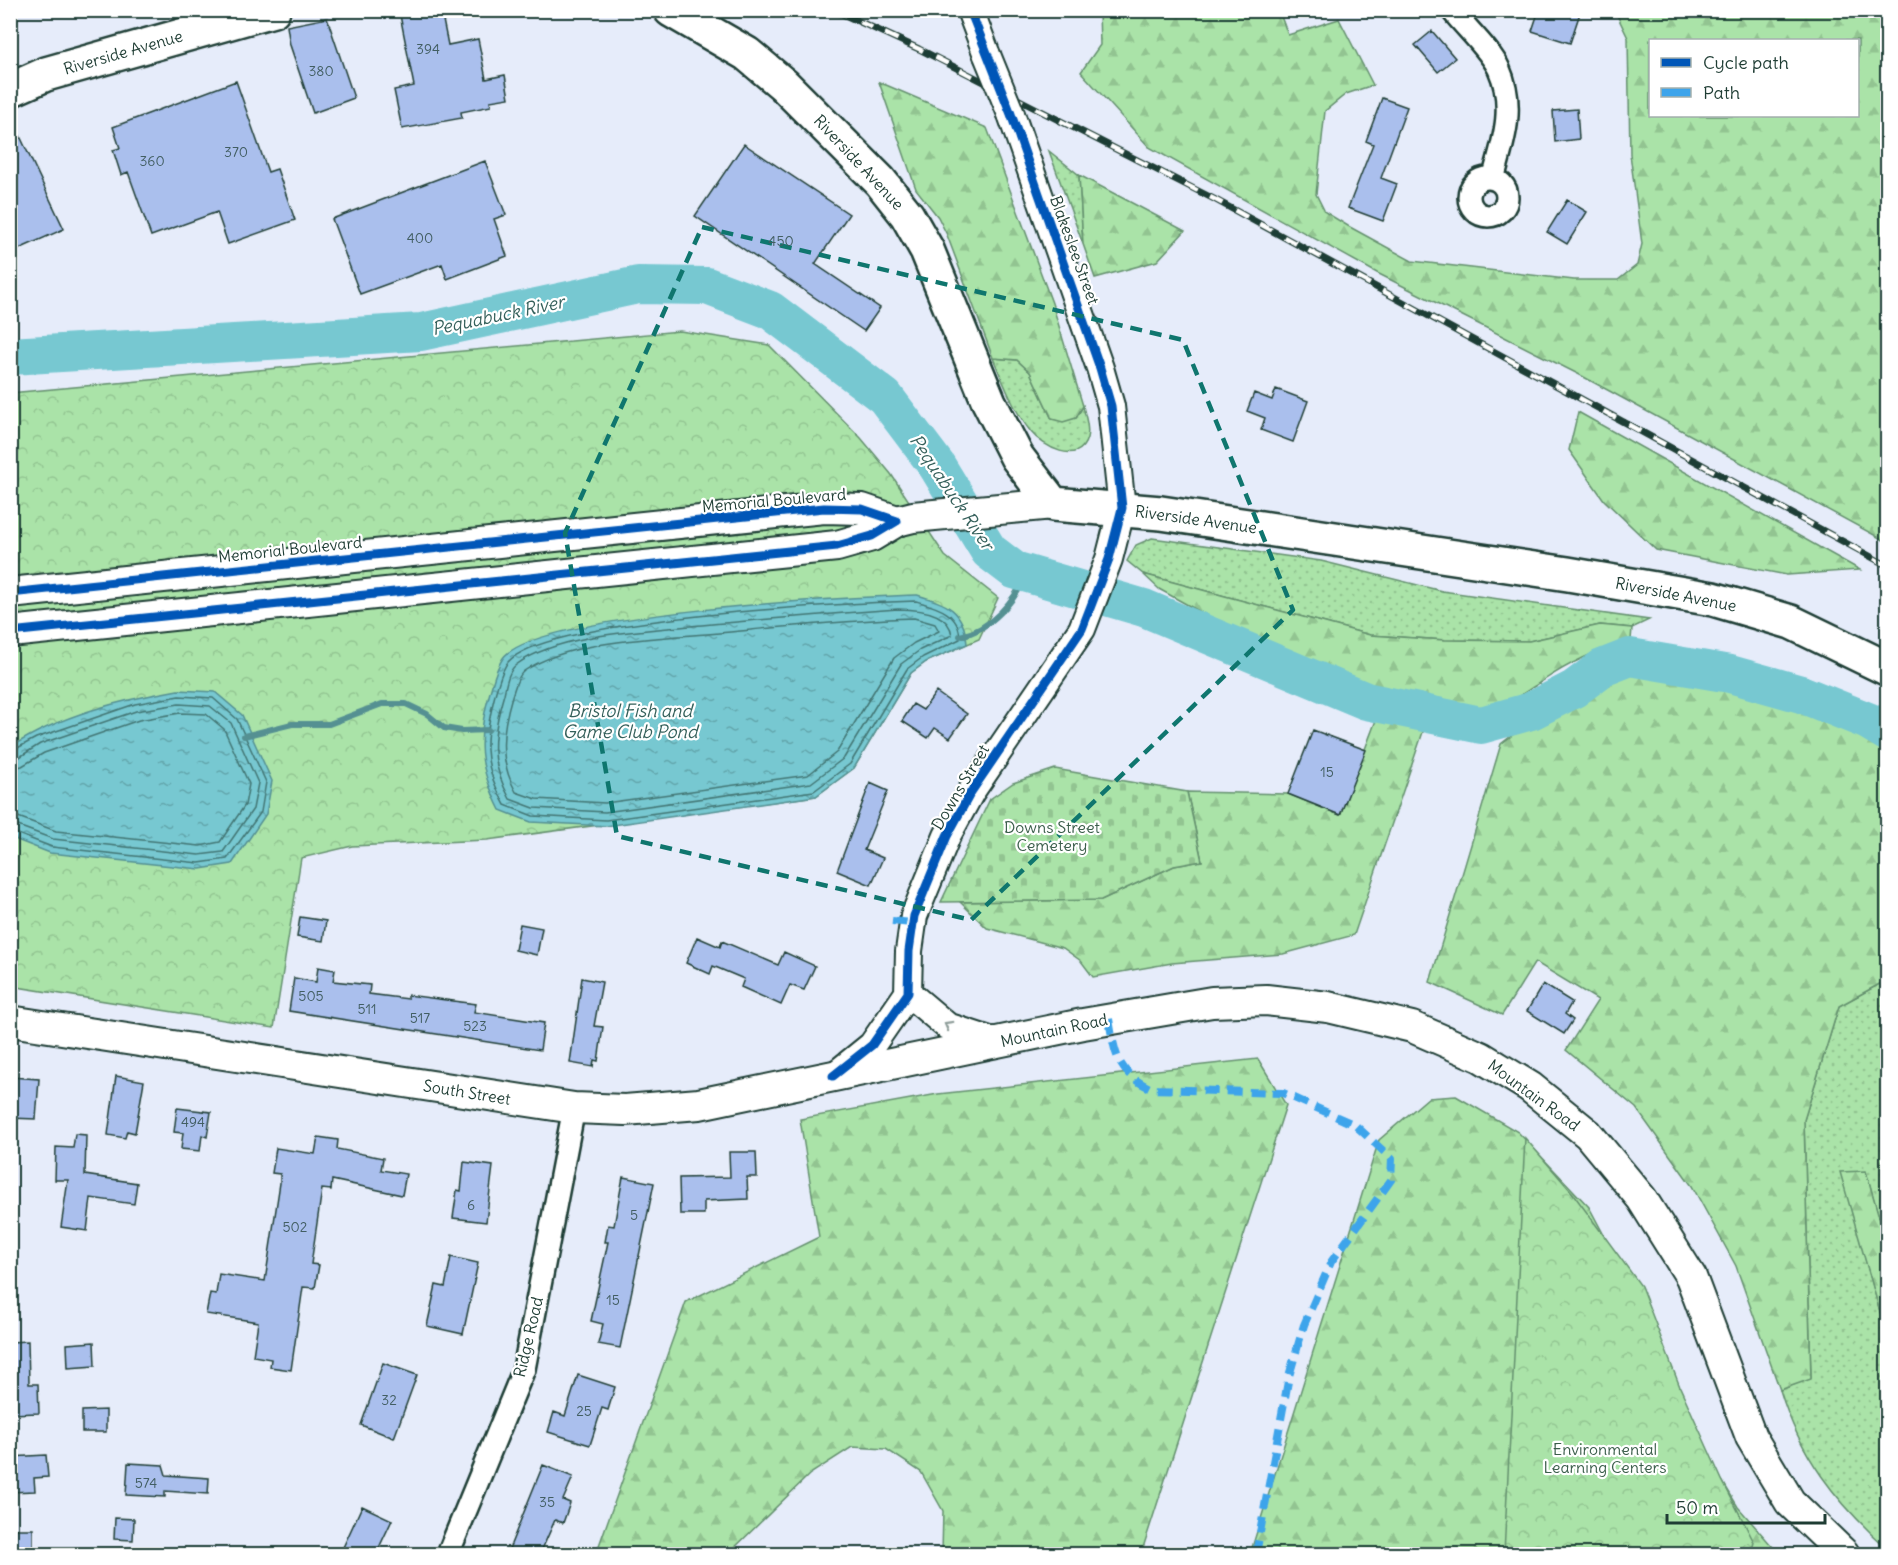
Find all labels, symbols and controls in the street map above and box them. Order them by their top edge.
street label: Riverside Avenue [61,25,185,79]
legend [1649,39,1859,117]
house number: 394 [416,40,440,58]
text: Cycle path [1703,51,1789,74]
house number: 380 [308,62,334,80]
text: Path [1703,81,1740,104]
street label: Riverside Avenue [810,110,908,214]
house number: 370 [224,143,248,161]
house number: 360 [139,152,165,170]
street label: Blakeslee Street [1046,193,1104,308]
house number: 400 [407,229,433,247]
house number: 450 [768,232,794,250]
water label: Pequabuck River [430,289,569,340]
water label: Pequabuck River [905,430,1001,556]
street label: Memorial Boulevard [701,484,847,516]
street label: Riverside Avenue [1134,501,1258,537]
street label: Memorial Boulevard [217,531,363,567]
street label: Riverside Avenue [1614,572,1738,616]
water label: Bristol Fish and Game Club Pond [562,699,700,743]
street label: Downs Street [927,740,994,833]
house number: 15 [1320,763,1334,781]
park label: Downs Street Cemetery [1004,817,1101,855]
house number: 505 [298,987,324,1005]
house number: 511 [357,1000,377,1018]
house number: 517 [410,1009,430,1027]
street label: Mountain Road [999,1009,1109,1051]
house number: 523 [463,1017,487,1035]
one-way arrow [944,1021,954,1032]
street label: Mountain Road [1484,1055,1584,1135]
street label: South Street [422,1075,513,1109]
house number: 494 [181,1113,205,1131]
house number: 6 [467,1196,475,1214]
house number: 5 [630,1206,638,1224]
house number: 502 [283,1218,308,1236]
house number: 15 [606,1291,620,1309]
street label: Ridge Road [509,1295,547,1379]
house number: 32 [381,1391,397,1409]
house number: 25 [576,1402,592,1420]
park label: Environmental Learning Centers [1544,1439,1666,1477]
house number: 574 [135,1474,157,1492]
scale bar [1667,1487,1824,1525]
house number: 35 [539,1493,555,1511]
text: 50 m [1676,1496,1718,1519]

